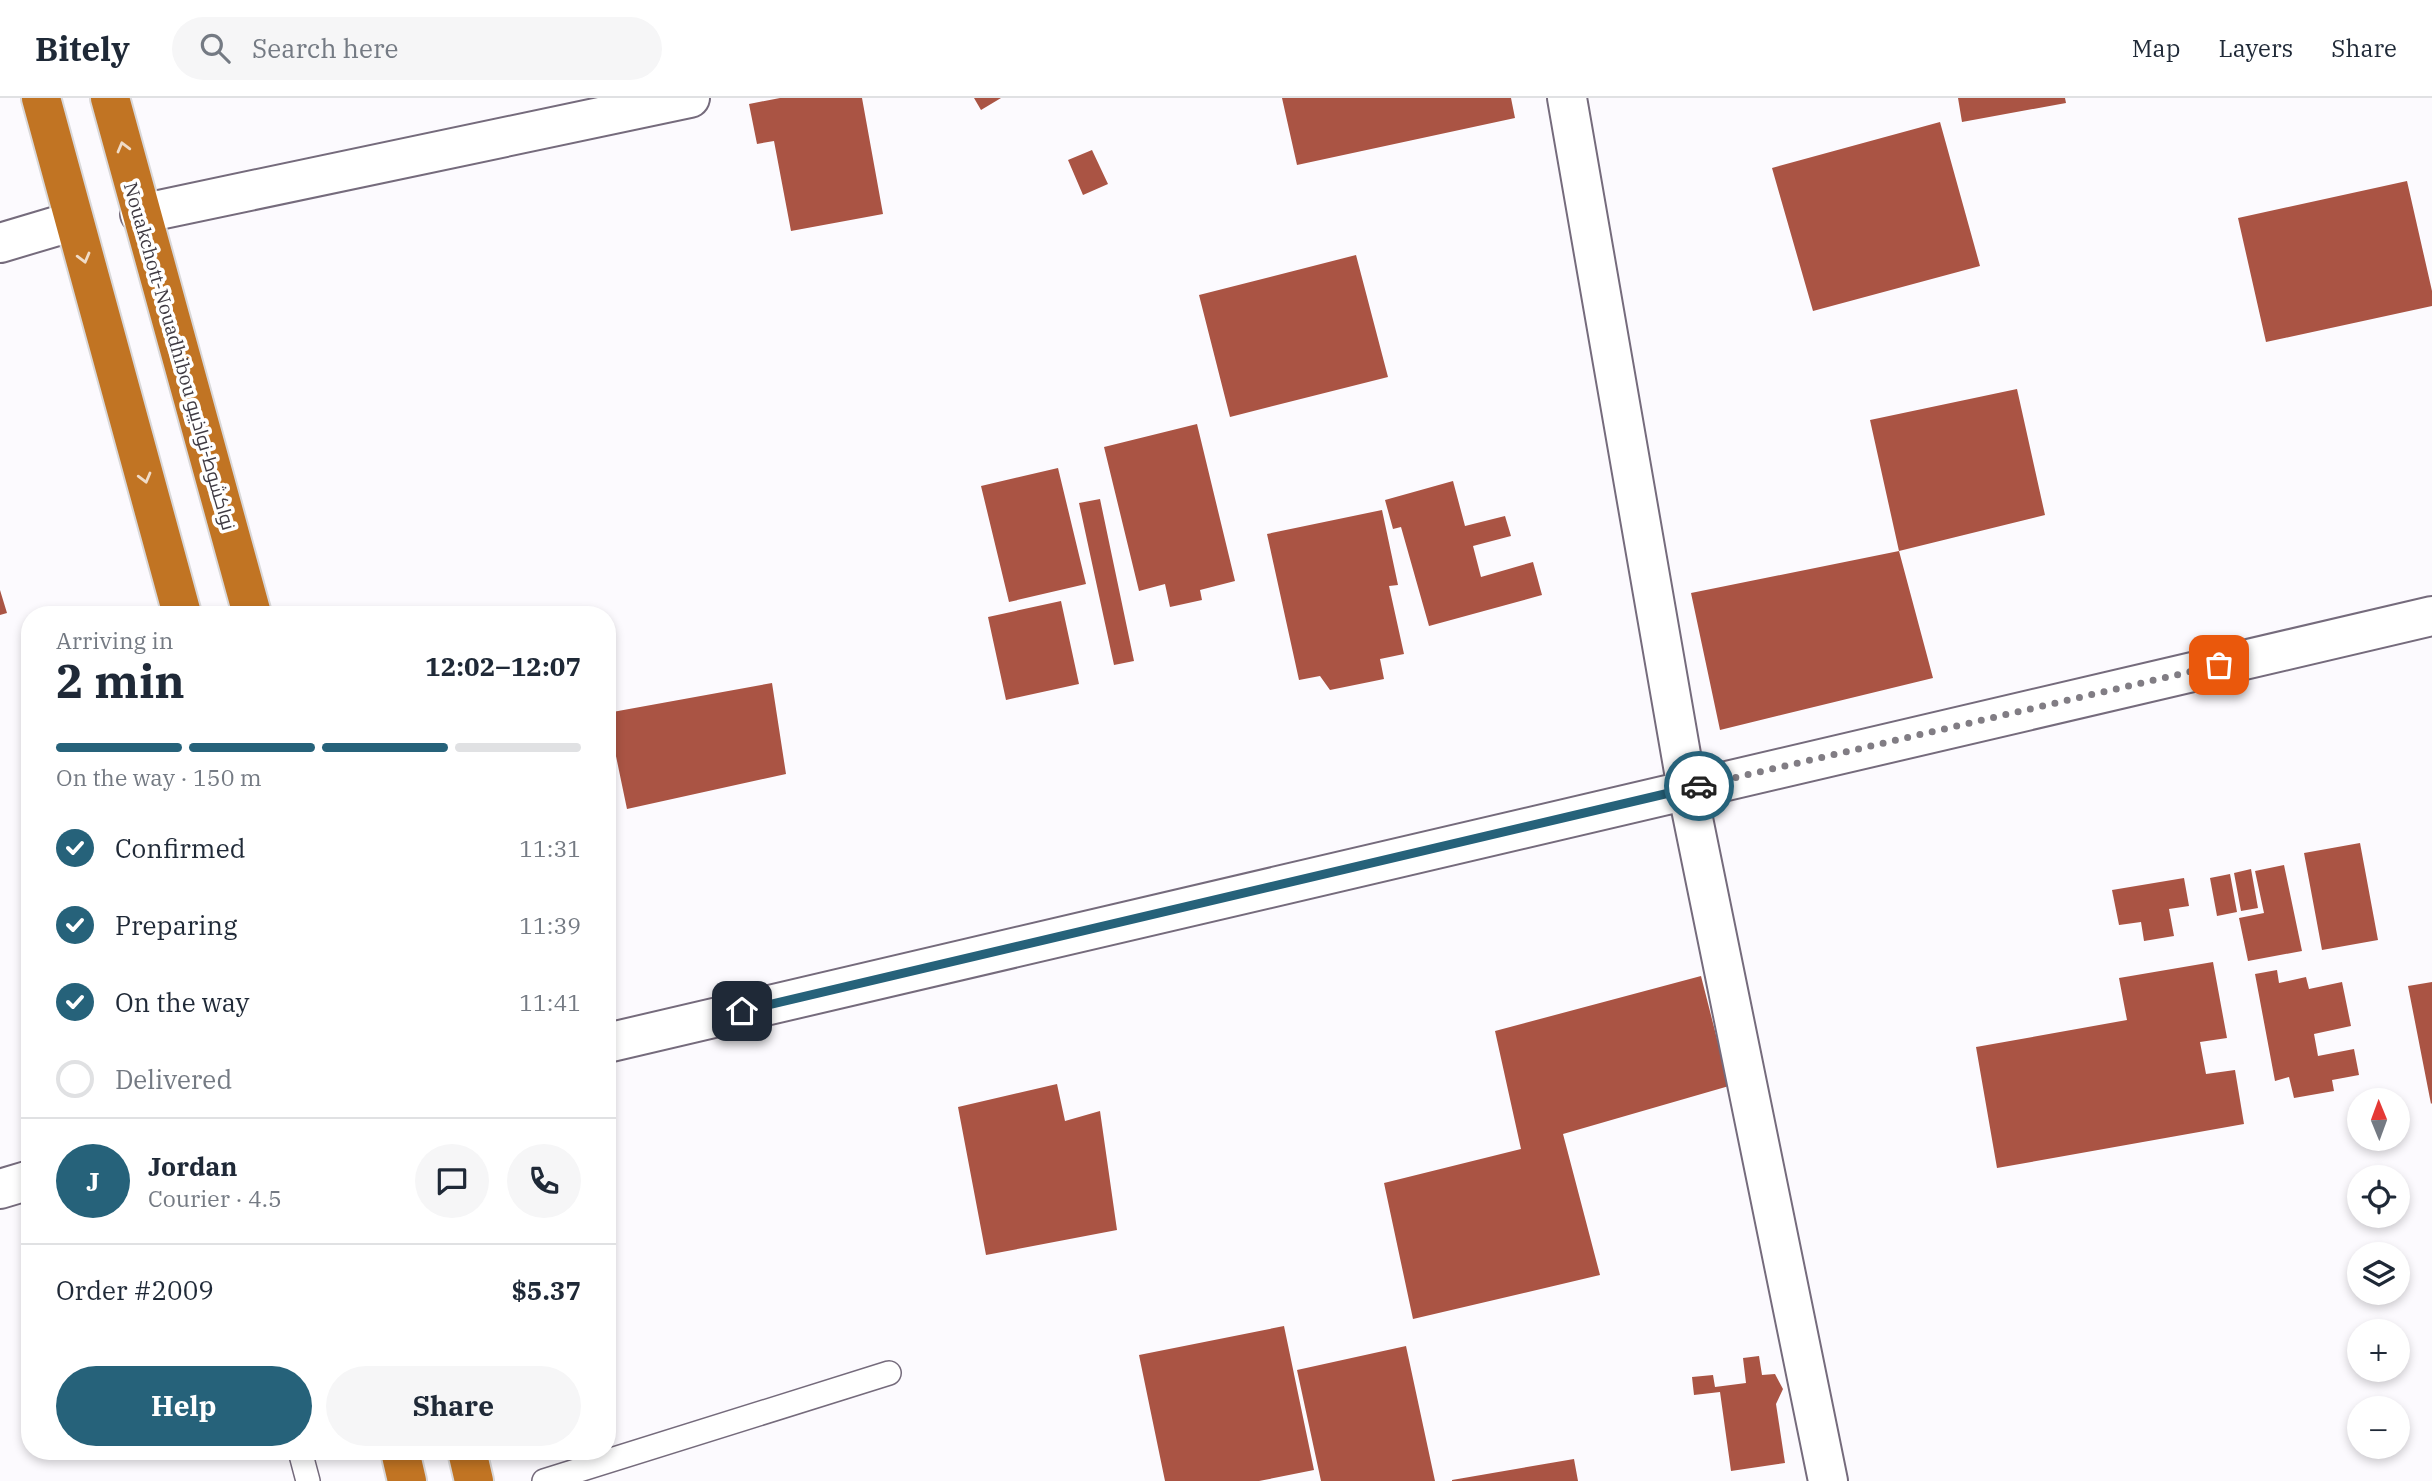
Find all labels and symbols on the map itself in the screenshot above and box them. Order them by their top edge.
one-way arrow [117,141,131,153]
street label: Nouakchott-Nouadhibou نواكشوط-نواذيبو [119,179,241,533]
one-way arrow [76,252,91,264]
one-way arrow [136,472,151,484]
pin [2189,635,2249,695]
courier [1664,751,1734,821]
pin [712,981,772,1041]
north arrow [2347,1088,2410,1152]

